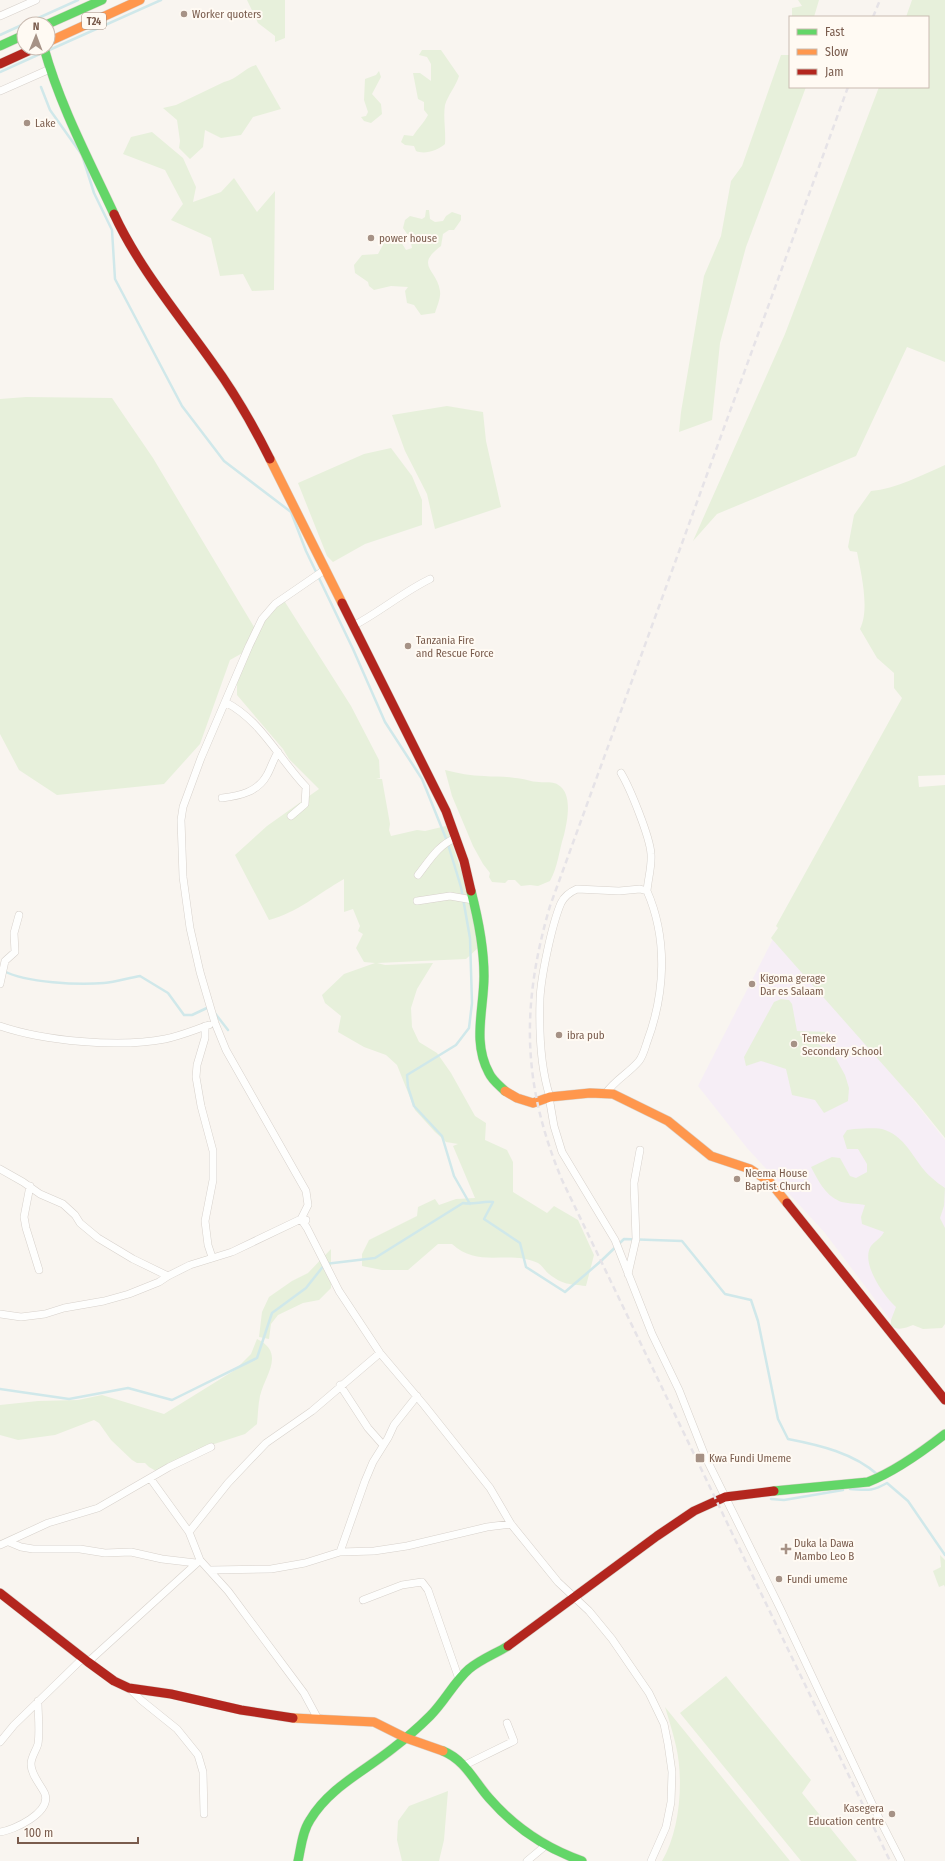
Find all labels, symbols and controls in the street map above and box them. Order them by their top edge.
place label: Worker quoters [192,8,262,21]
marker: Worker quoters [179,9,189,19]
road number: T24 [82,13,106,29]
north arrow [16,16,56,56]
legend [789,16,929,88]
text: N [33,20,40,33]
text: Fast [825,25,844,39]
text: Slow [825,45,848,59]
text: Jam [825,65,843,79]
place label: Lake [35,117,56,130]
marker: Lake [22,118,32,128]
place label: power house [379,232,437,245]
marker: power house [366,233,376,243]
place label: Tanzania Fire and Rescue Force [416,634,494,660]
marker: Tanzania Fire and Rescue Force [403,641,413,651]
place label: Kigoma gerage Dar es Salaam [760,972,825,998]
marker: Kigoma gerage Dar es Salaam [747,979,757,989]
place label: ibra pub [567,1029,605,1042]
marker: ibra pub [554,1030,564,1040]
place label: Temeke Secondary School [802,1032,882,1058]
marker: Temeke Secondary School [789,1039,799,1049]
place label: Neema House Baptist Church [745,1167,811,1193]
marker: Neema House Baptist Church [732,1174,742,1184]
marker: Kwa Fundi Umeme [694,1452,706,1464]
place label: Kwa Fundi Umeme [709,1452,791,1465]
place label: Duka la Dawa Mambo Leo B [794,1537,854,1563]
marker: Duka la Dawa Mambo Leo B [781,1544,791,1554]
place label: Fundi umeme [787,1573,848,1586]
marker: Fundi umeme [774,1574,784,1584]
place label: Kasegera Education centre [809,1802,884,1828]
marker: Kasegera Education centre [887,1809,897,1819]
scale bar [18,1819,138,1845]
text: 100 m [24,1826,53,1840]

